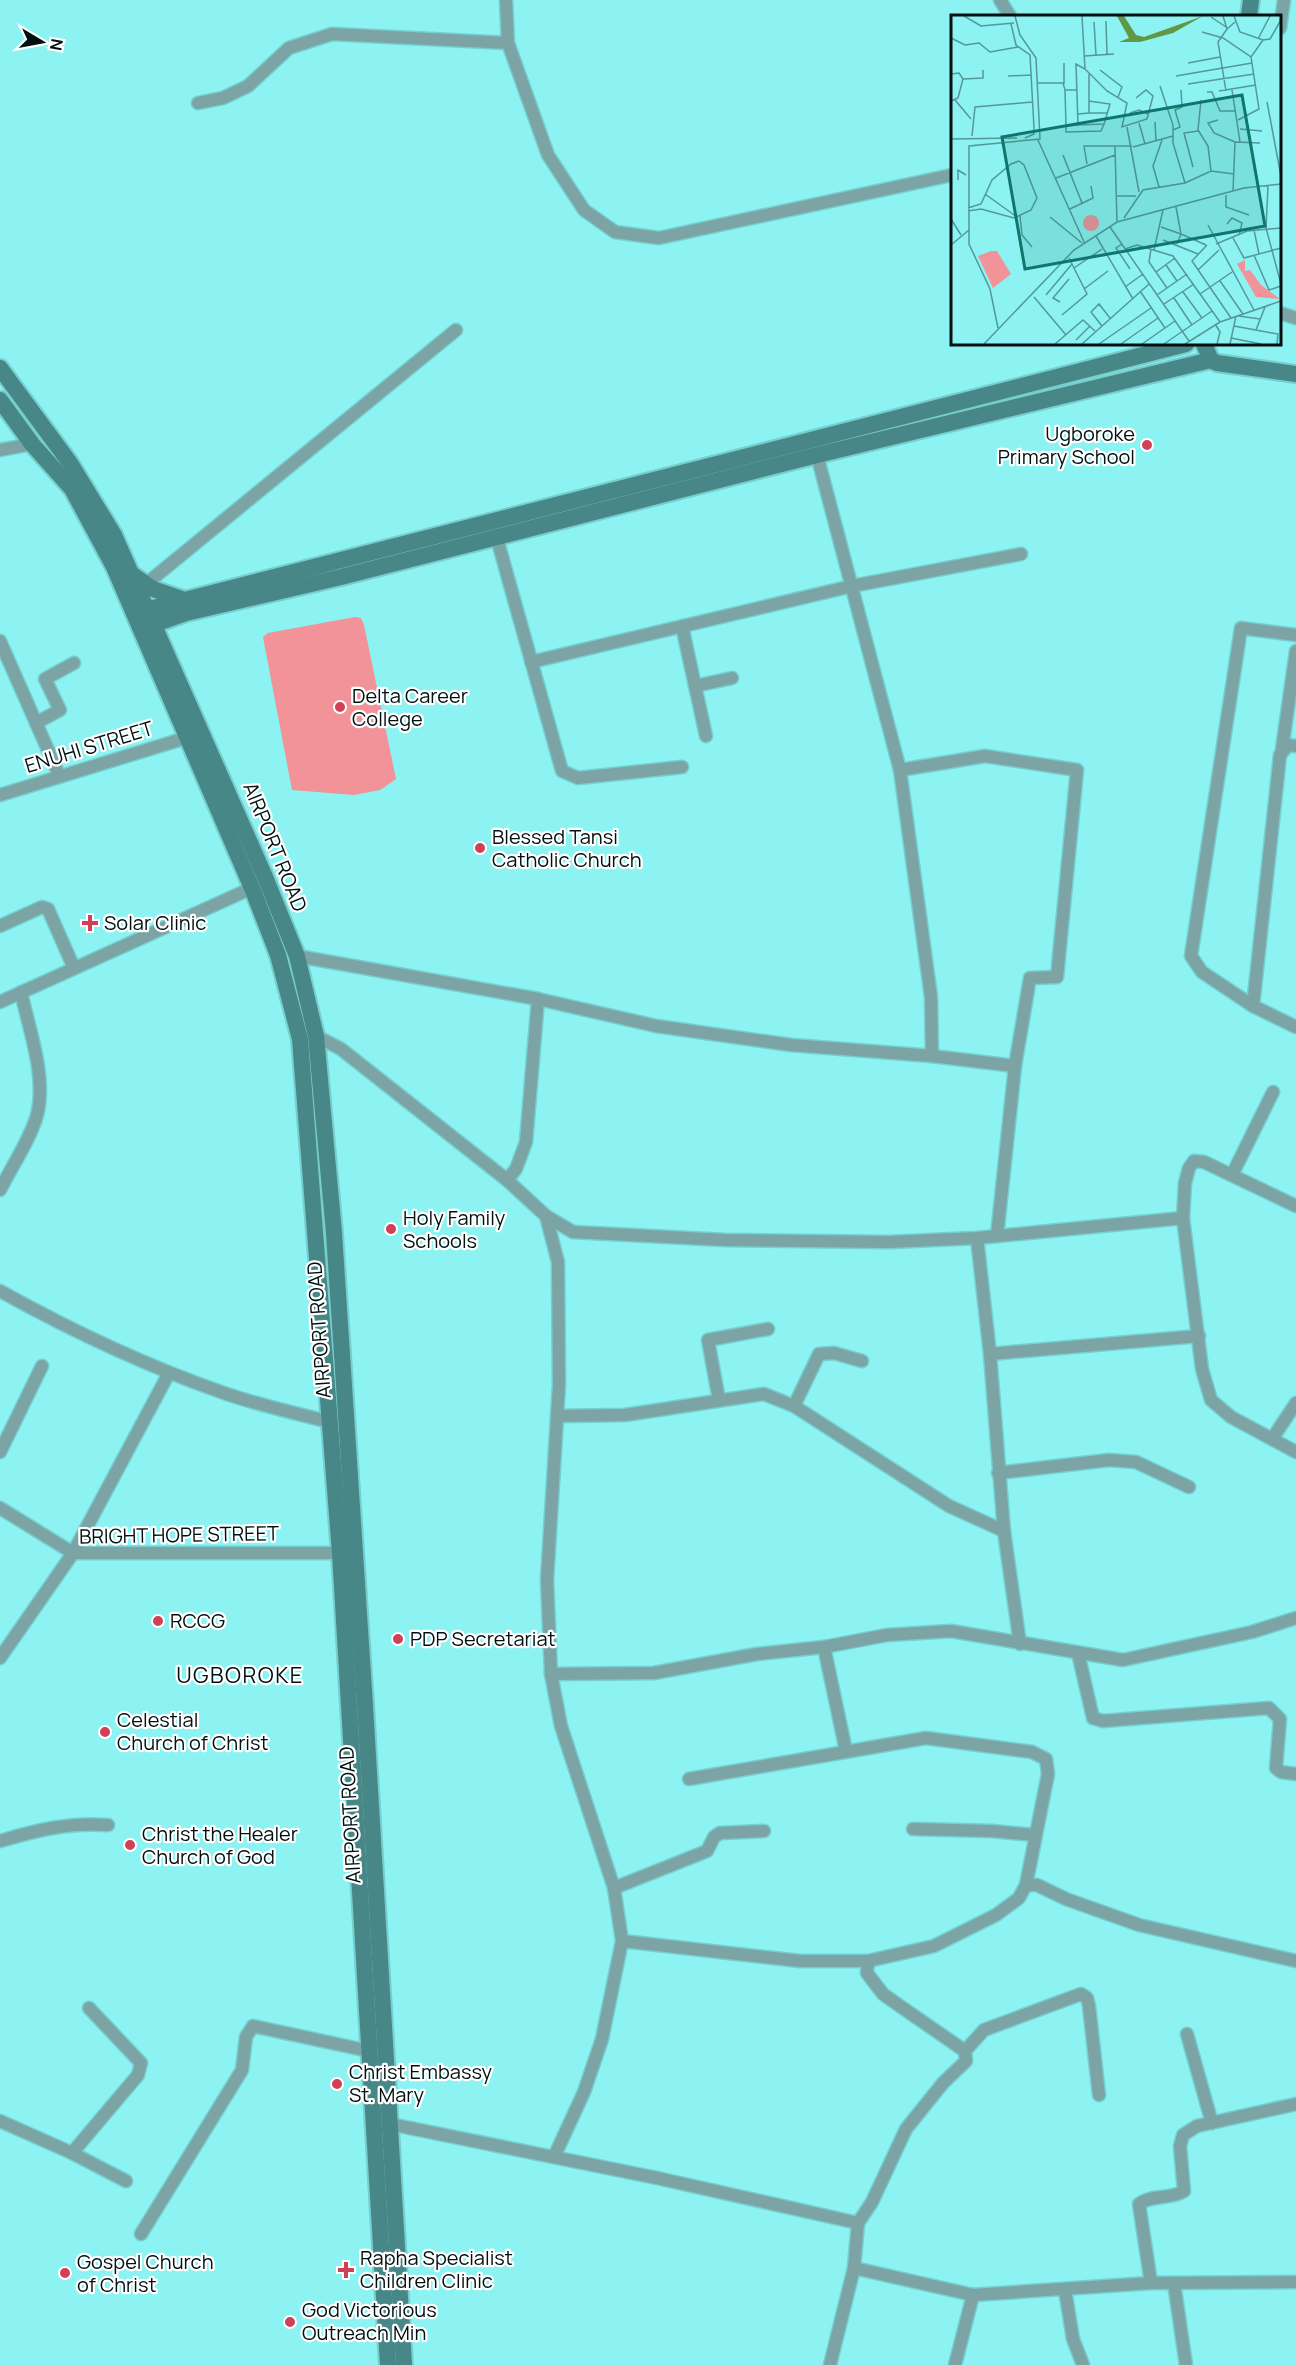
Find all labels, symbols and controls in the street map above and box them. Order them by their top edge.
north arrow [12,12,72,72]
inset map [951,15,1281,345]
text: N [45,37,69,52]
place label: Ugboroke Primary School [998,420,1135,470]
marker: Ugboroke Primary School [1140,438,1154,452]
place label: Delta Career College [352,682,468,732]
marker: Delta Career College [333,700,347,714]
street label: ENUHI STREET [21,714,157,779]
street label: AIRPORT ROAD [237,778,314,915]
place label: Blessed Tansi Catholic Church [492,823,642,873]
marker: Blessed Tansi Catholic Church [473,841,487,855]
place label: Solar Clinic [104,909,206,936]
marker: Solar Clinic [81,914,99,932]
place label: Holy Family Schools [403,1204,506,1254]
marker: Holy Family Schools [384,1222,398,1236]
street label: AIRPORT ROAD [300,1261,337,1399]
street label: BRIGHT HOPE STREET [79,1519,279,1550]
place label: RCCG [170,1607,225,1634]
marker: RCCG [151,1614,165,1628]
place label: PDP Secretariat [410,1625,556,1652]
marker: PDP Secretariat [391,1632,405,1646]
district label: UGBOROKE [176,1660,304,1690]
place label: Celestial Church of Christ [117,1706,269,1756]
marker: Celestial Church of Christ [98,1725,112,1739]
street label: AIRPORT ROAD [332,1746,367,1884]
place label: Christ the Healer Church of God [142,1820,298,1870]
marker: Christ the Healer Church of God [123,1838,137,1852]
place label: Christ Embassy St. Mary [349,2058,492,2108]
marker: Christ Embassy St. Mary [330,2077,344,2091]
place label: Rapha Specialist Children Clinic [360,2244,513,2294]
place label: Gospel Church of Christ [77,2248,214,2298]
marker: Rapha Specialist Children Clinic [337,2261,355,2279]
marker: Gospel Church of Christ [58,2266,72,2280]
place label: God Victorious Outreach Min [302,2296,437,2346]
marker: God Victorious Outreach Min [283,2315,297,2329]

